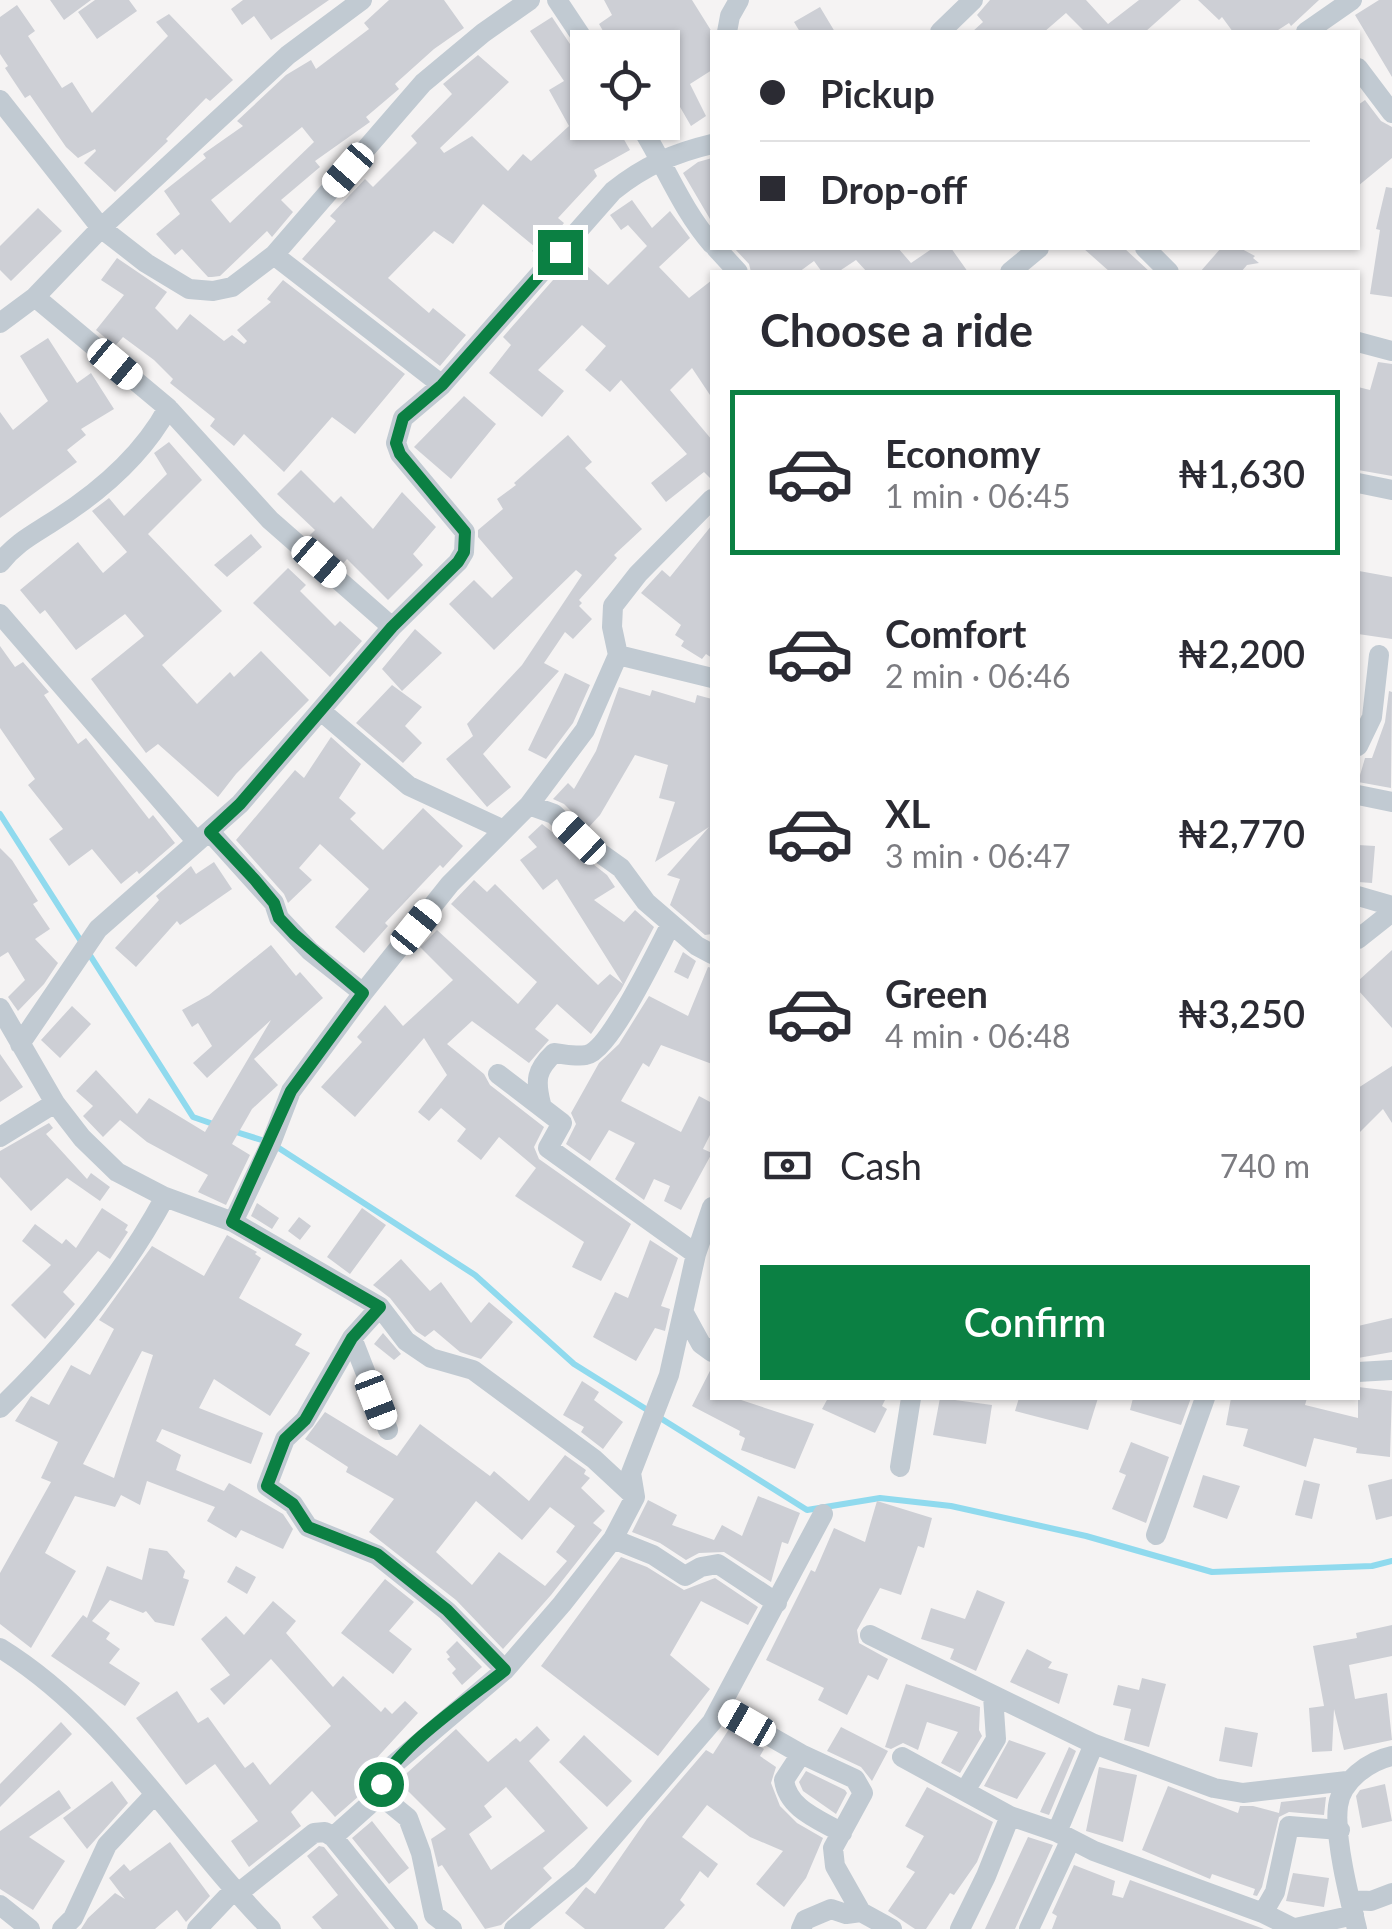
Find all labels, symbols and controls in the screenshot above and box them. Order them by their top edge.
map controls [570,30,680,140]
button: locate [570,30,680,140]
text: Pickup [820,70,935,116]
car [317,138,379,202]
text: Drop-off [820,166,967,212]
route end [538,230,583,275]
text: Choose a ride [760,303,1033,357]
car [82,333,148,395]
icon: car [765,428,855,518]
text: Economy [885,430,1040,476]
text: ₦1,630 [1178,450,1305,496]
text: 1 min · 06:45 [885,476,1071,515]
car [287,531,351,593]
icon: car [765,608,855,698]
text: Comfort [885,610,1026,656]
text: ₦2,200 [1178,630,1305,676]
text: 2 min · 06:46 [885,656,1071,695]
icon: car [765,788,855,878]
text: XL [885,790,930,836]
car [547,806,611,870]
text: ₦2,770 [1178,810,1305,856]
text: 3 min · 06:47 [885,836,1071,875]
car [385,894,447,960]
icon: car [765,968,855,1058]
text: Green [885,970,988,1016]
text: ₦3,250 [1178,990,1305,1036]
text: 4 min · 06:48 [885,1016,1071,1055]
icon: cash [760,1138,815,1193]
text: Cash [840,1142,922,1188]
text: 740 m [1220,1146,1310,1185]
button: Confirm [760,1265,1310,1380]
car [351,1367,401,1433]
car [714,1695,780,1751]
route start [359,1762,404,1807]

